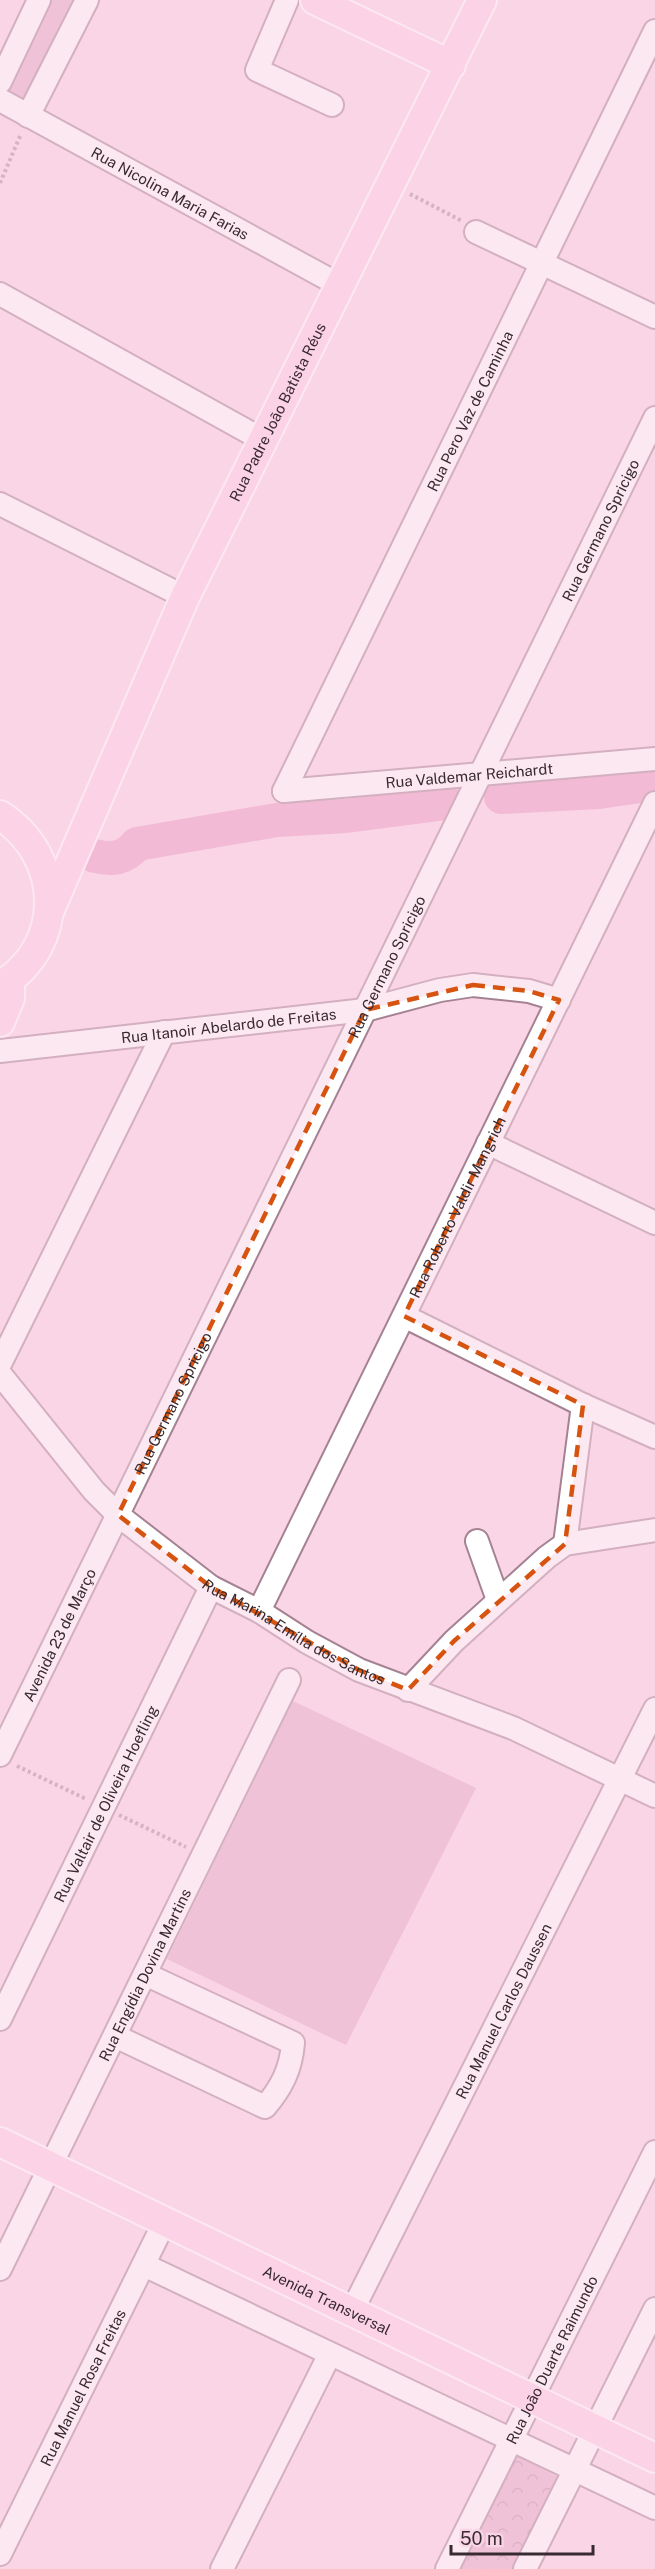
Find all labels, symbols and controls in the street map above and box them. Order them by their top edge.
street label: Rua Nicolina Maria Farias [89,143,252,243]
street label: Rua Padre João Batista Réus [226,320,329,504]
street label: Rua Pero Vaz de Caminha [423,328,516,494]
street label: Rua Germano Spricigo [558,456,642,604]
street label: Rua Valdemar Reichardt [385,759,554,791]
street label: Rua Germano Spricigo [344,893,428,1040]
street label: Rua Itanoir Abelardo de Freitas [120,1005,337,1046]
street label: Rua Roberto Valdir Mangrich [405,1114,509,1300]
street label: Rua Germano Spricigo [131,1329,214,1477]
street label: Avenida 23 de Março [19,1565,99,1704]
street label: Rua Marina Emília dos Santos [199,1575,387,1688]
street label: Rua Valtair de Oliveira Hoefling [50,1702,161,1905]
street label: Rua Engídia Dovina Martins [95,1886,194,2064]
street label: Rua Manuel Carlos Daussen [452,1920,554,2101]
street label: Avenida Transversal [260,2262,394,2338]
street label: Rua João Duarte Raimundo [502,2273,601,2447]
street label: Rua Manuel Rosa Freitas [37,2306,129,2469]
scale bar [451,2518,594,2556]
text: 50 m [460,2528,503,2549]

